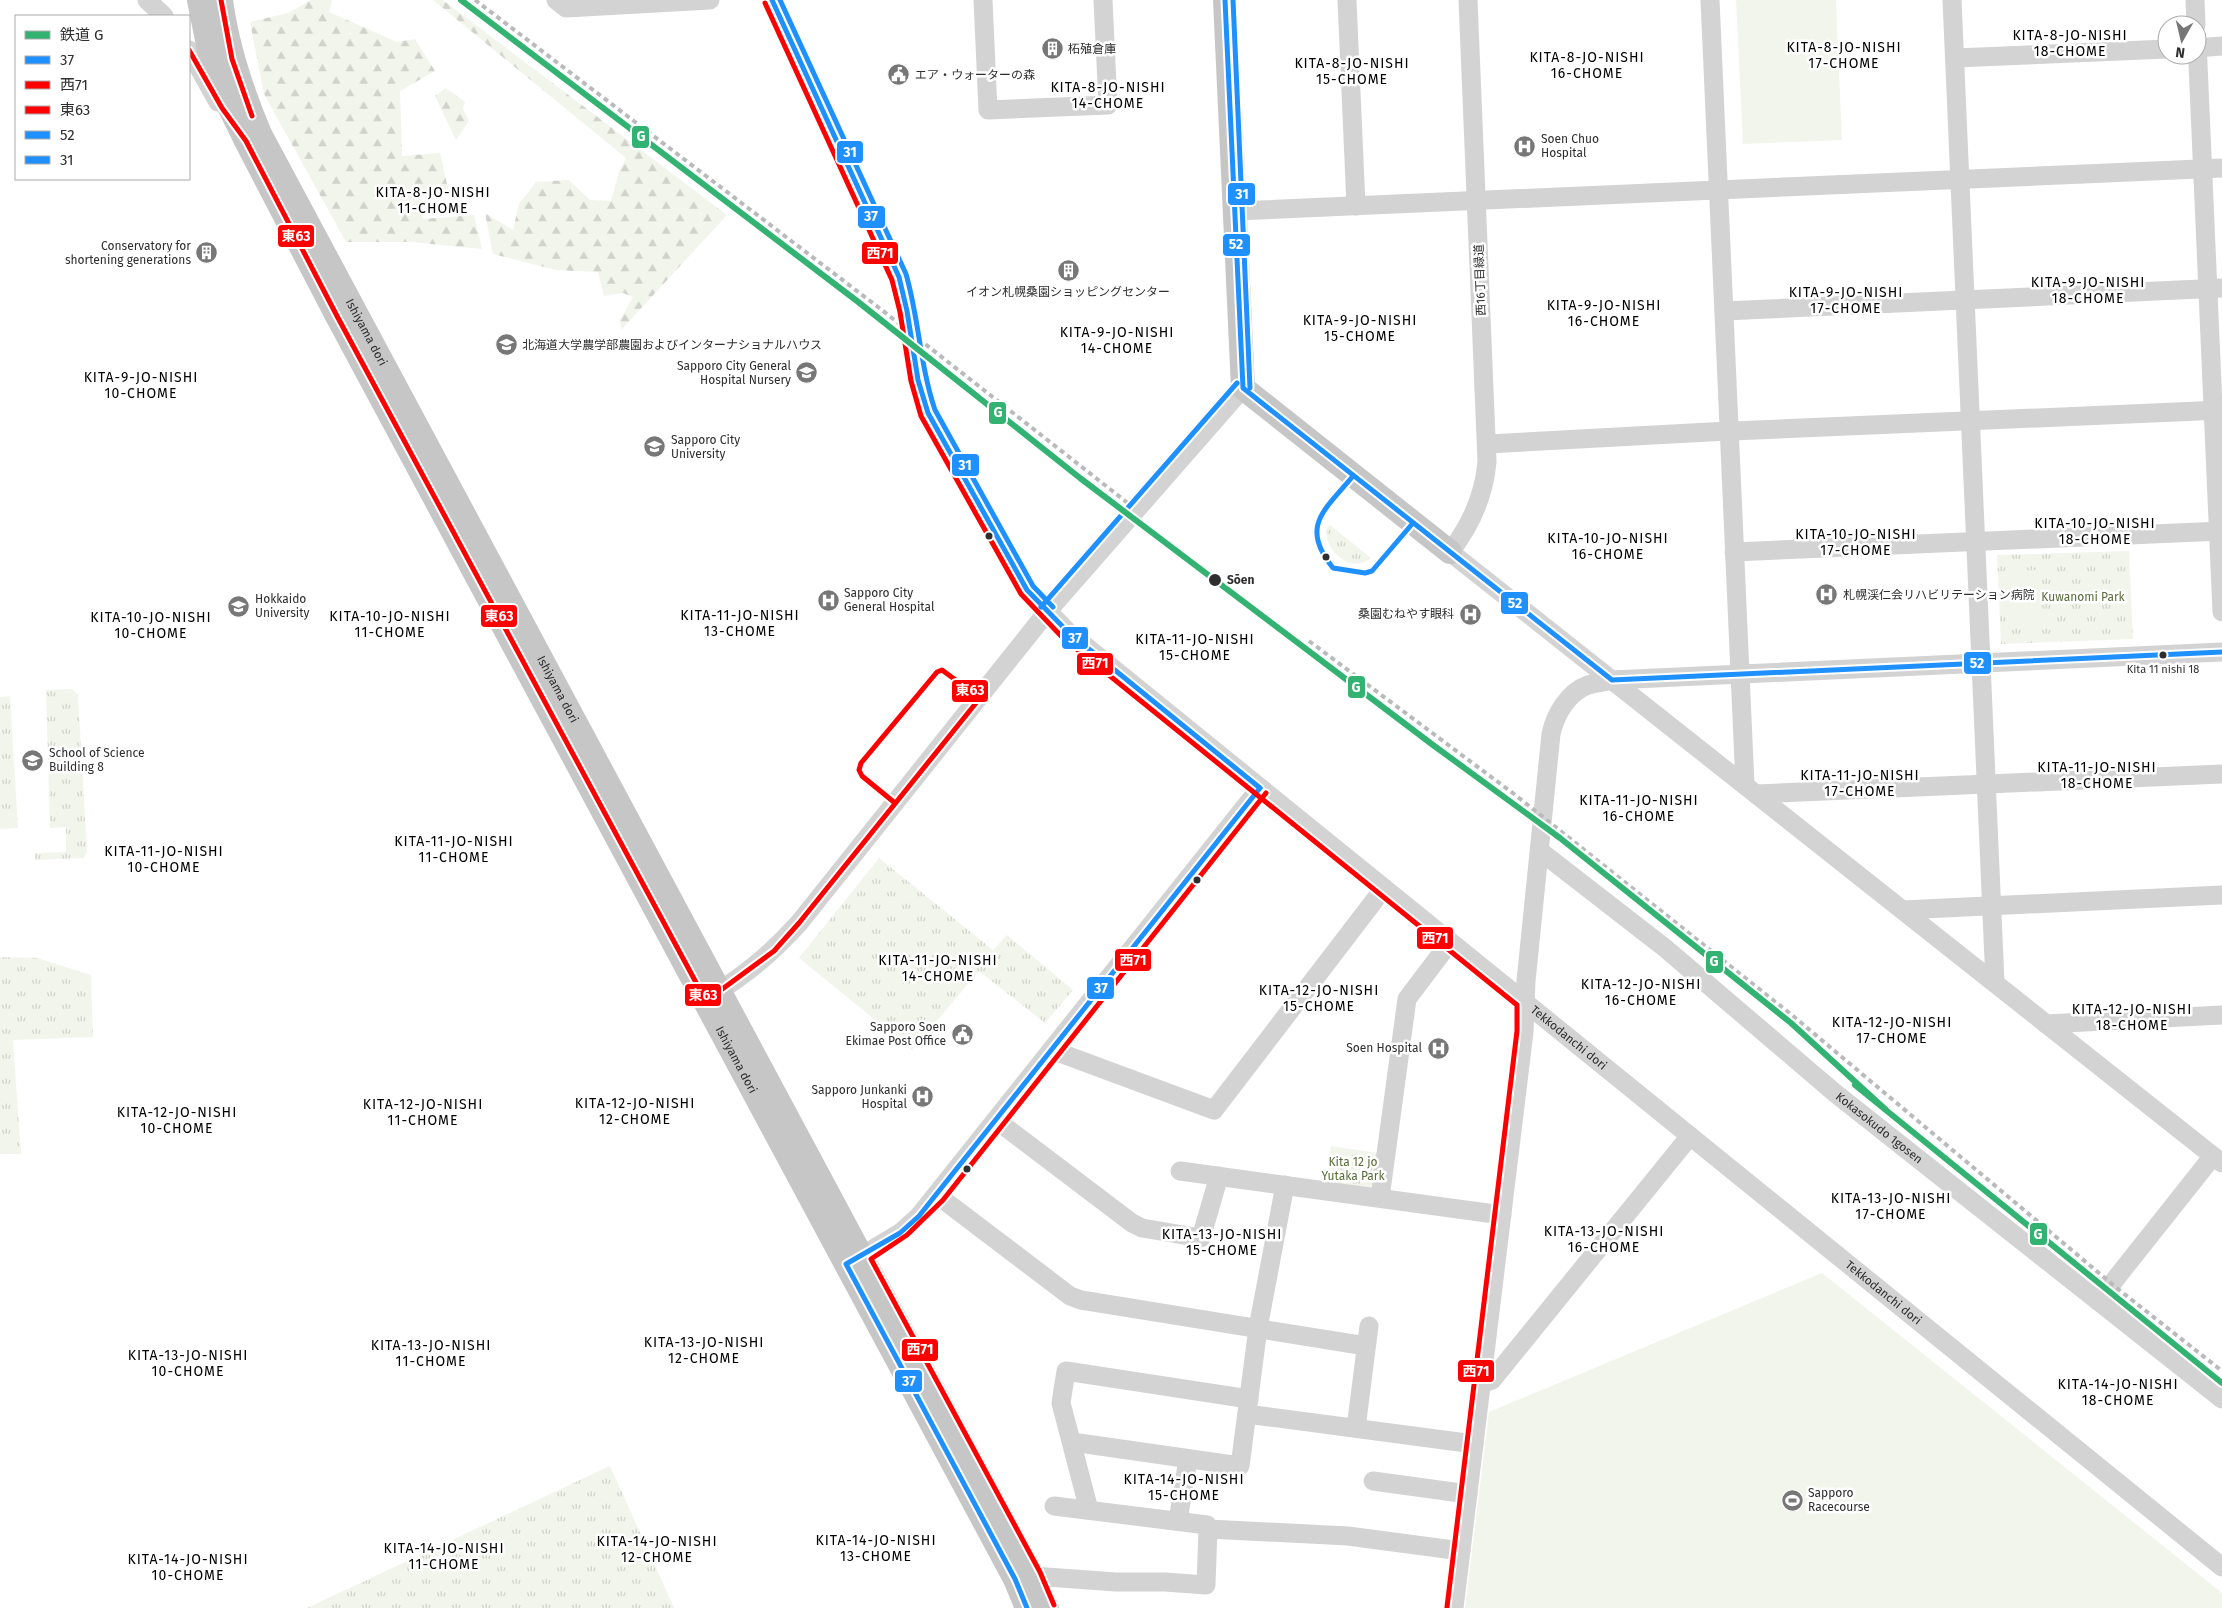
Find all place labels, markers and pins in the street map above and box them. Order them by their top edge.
building icon: 柘殖倉庫 [1040,37,1064,61]
place label: 柘殖倉庫 [1068,42,1116,56]
public building icon: エア・ウォーターの森 [887,63,911,87]
place label: エア・ウォーターの森 [915,68,1035,82]
place label: Soen Chuo Hospital [1541,132,1599,160]
hospital icon: Soen Chuo Hospital [1513,134,1537,158]
place label: Conservatory for shortening generations [65,239,191,267]
building icon: Conservatory for shortening generations [195,241,219,265]
building icon: イオン札幌桑園ショッピングセンター [1056,259,1080,283]
place label: イオン札幌桑園ショッピングセンター [966,285,1170,299]
school or university icon: 北海道大学農学部農園およびインターナショナルハウス [494,333,518,357]
place label: 北海道大学農学部農園およびインターナショナルハウス [522,338,822,352]
place label: Sapporo City General Hospital Nursery [677,359,791,387]
school or university icon: Sapporo City General Hospital Nursery [795,361,819,385]
place label: Sapporo City University [671,433,740,461]
school or university icon: Sapporo City University [643,435,667,459]
unlabelled marker [984,531,994,541]
unlabelled marker [1321,552,1331,562]
marker: Sōen [1207,572,1223,588]
place label: Sōen [1227,573,1254,587]
hospital icon: 札幌渓仁会リハビリテーション病院 [1815,583,1839,607]
place label: Sapporo City General Hospital [844,586,935,614]
hospital icon: Sapporo City General Hospital [816,588,840,612]
place label: 札幌渓仁会リハビリテーション病院 [1843,588,2035,602]
place label: Hokkaido University [255,592,309,620]
school or university icon: Hokkaido University [227,594,251,618]
hospital icon: 桑園むねやす眼科 [1458,602,1482,626]
place label: 桑園むねやす眼科 [1358,607,1454,621]
marker: Kita 11 nishi 18 [2158,650,2168,660]
place label: Kita 11 nishi 18 [2127,663,2199,676]
place label: School of Science Building 8 [49,746,145,774]
school or university icon: School of Science Building 8 [21,748,45,772]
unlabelled marker [1192,875,1202,885]
place label: Sapporo Soen Ekimae Post Office [846,1020,946,1048]
public building icon: Sapporo Soen Ekimae Post Office [950,1022,974,1046]
hospital icon: Soen Hospital [1426,1036,1450,1060]
place label: Soen Hospital [1346,1041,1422,1055]
place label: Sapporo Junkanki Hospital [811,1083,907,1111]
hospital icon: Sapporo Junkanki Hospital [911,1085,935,1109]
unlabelled marker [962,1164,972,1174]
place label: Sapporo Racecourse [1808,1486,1870,1514]
sports icon: Sapporo Racecourse [1780,1488,1804,1512]

